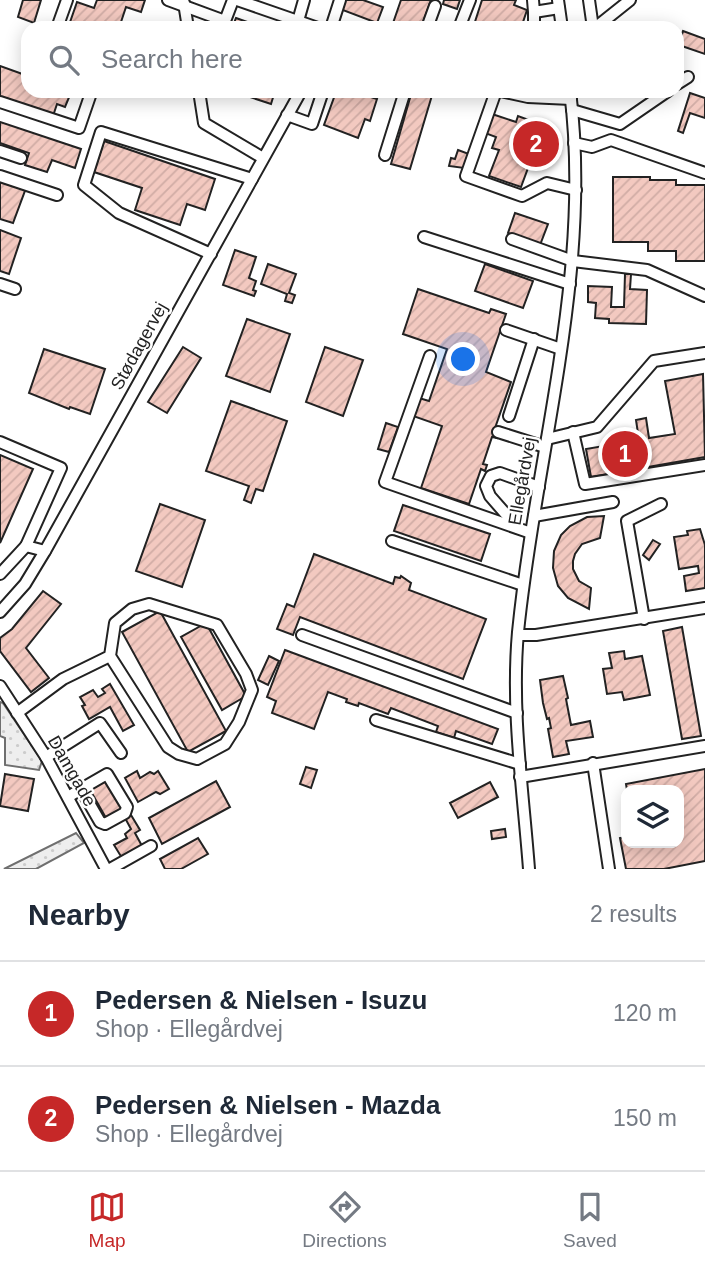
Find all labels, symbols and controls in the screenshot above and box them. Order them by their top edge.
search box [21,21,684,98]
icon: search [45,41,83,79]
text: Search here [101,44,243,74]
pin: 2 [513,118,559,170]
street label: Stødagervej [107,299,171,393]
your location [446,342,480,376]
pin: 1 [602,428,648,480]
street label: Ellegårdvej [504,435,540,527]
street label: Damgade [44,732,100,810]
map controls [621,785,684,848]
button: layers [621,785,684,848]
text: Nearby [28,898,130,931]
text: 2 results [590,901,677,927]
text: Pedersen & Nielsen - Isuzu [95,985,427,1015]
text: 1 [45,1000,57,1026]
text: 120 m [613,1000,677,1026]
text: Shop · Ellegårdvej [95,1016,283,1042]
text: Pedersen & Nielsen - Mazda [95,1090,440,1120]
text: 2 [45,1105,57,1131]
text: 150 m [613,1105,677,1131]
text: Shop · Ellegårdvej [95,1121,283,1147]
tab: Map [88,1188,126,1252]
tab: Directions [302,1188,387,1252]
tab: Saved [563,1188,617,1252]

